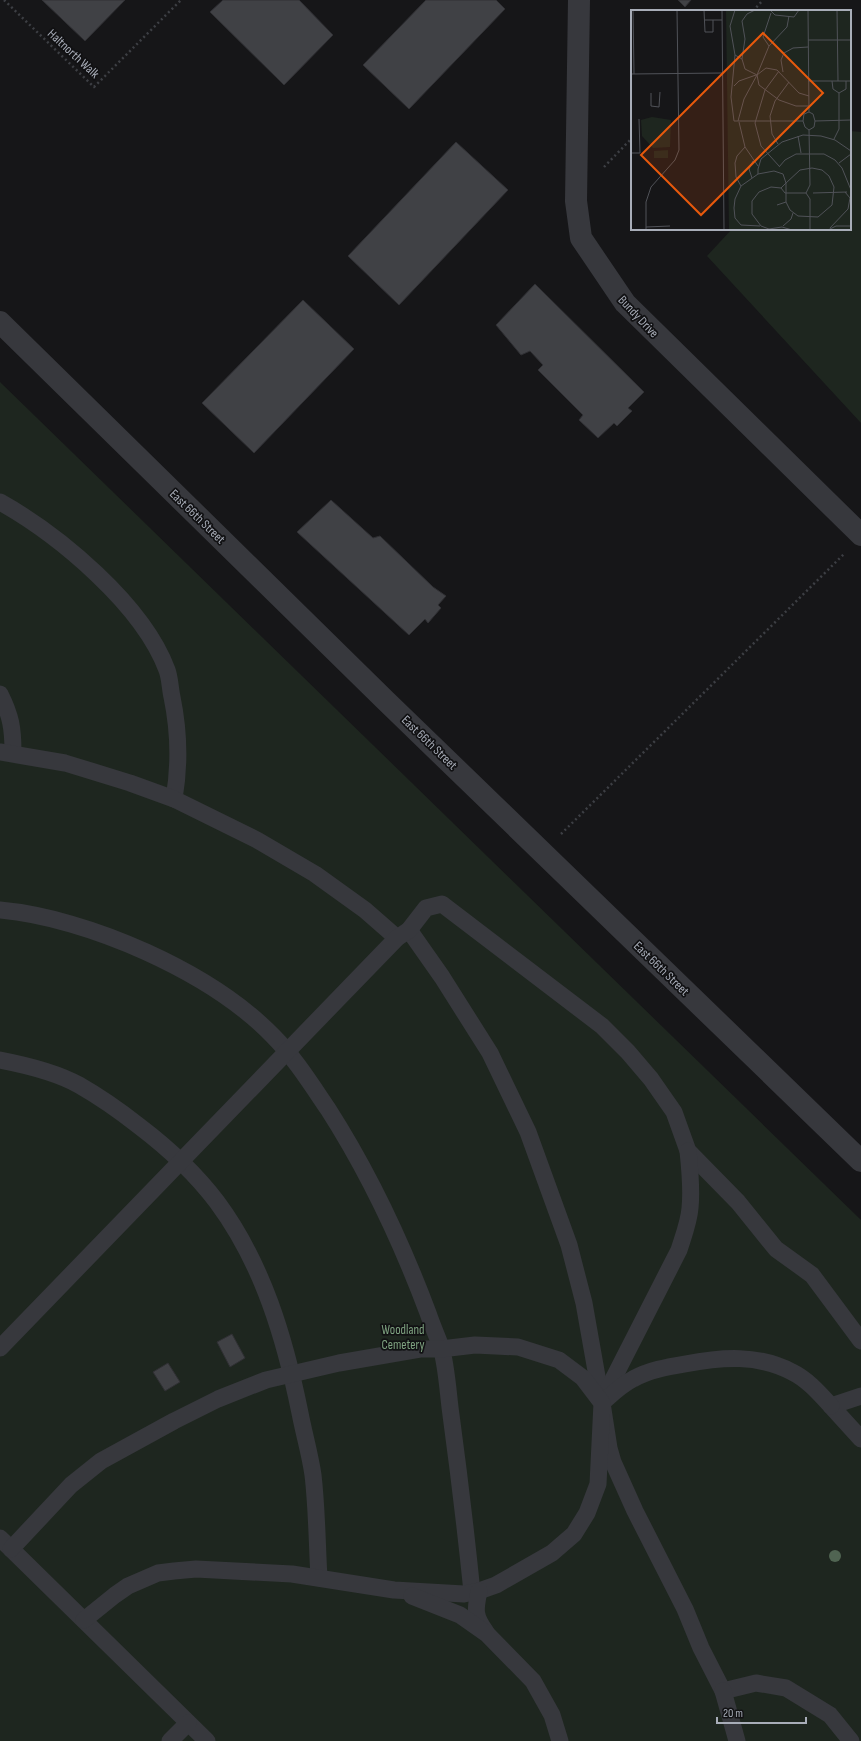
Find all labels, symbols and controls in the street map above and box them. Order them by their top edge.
inset map [631,10,851,230]
street label: Haltnorth Walk [44,26,103,82]
street label: Bundy Drive [615,292,662,341]
street label: East 66th Street [166,486,229,547]
street label: East 66th Street [398,712,461,773]
street label: East 66th Street [630,938,693,999]
park label: Woodland Cemetery [382,1322,424,1353]
scale bar [717,1699,806,1725]
text: 20 m [723,1706,743,1721]

